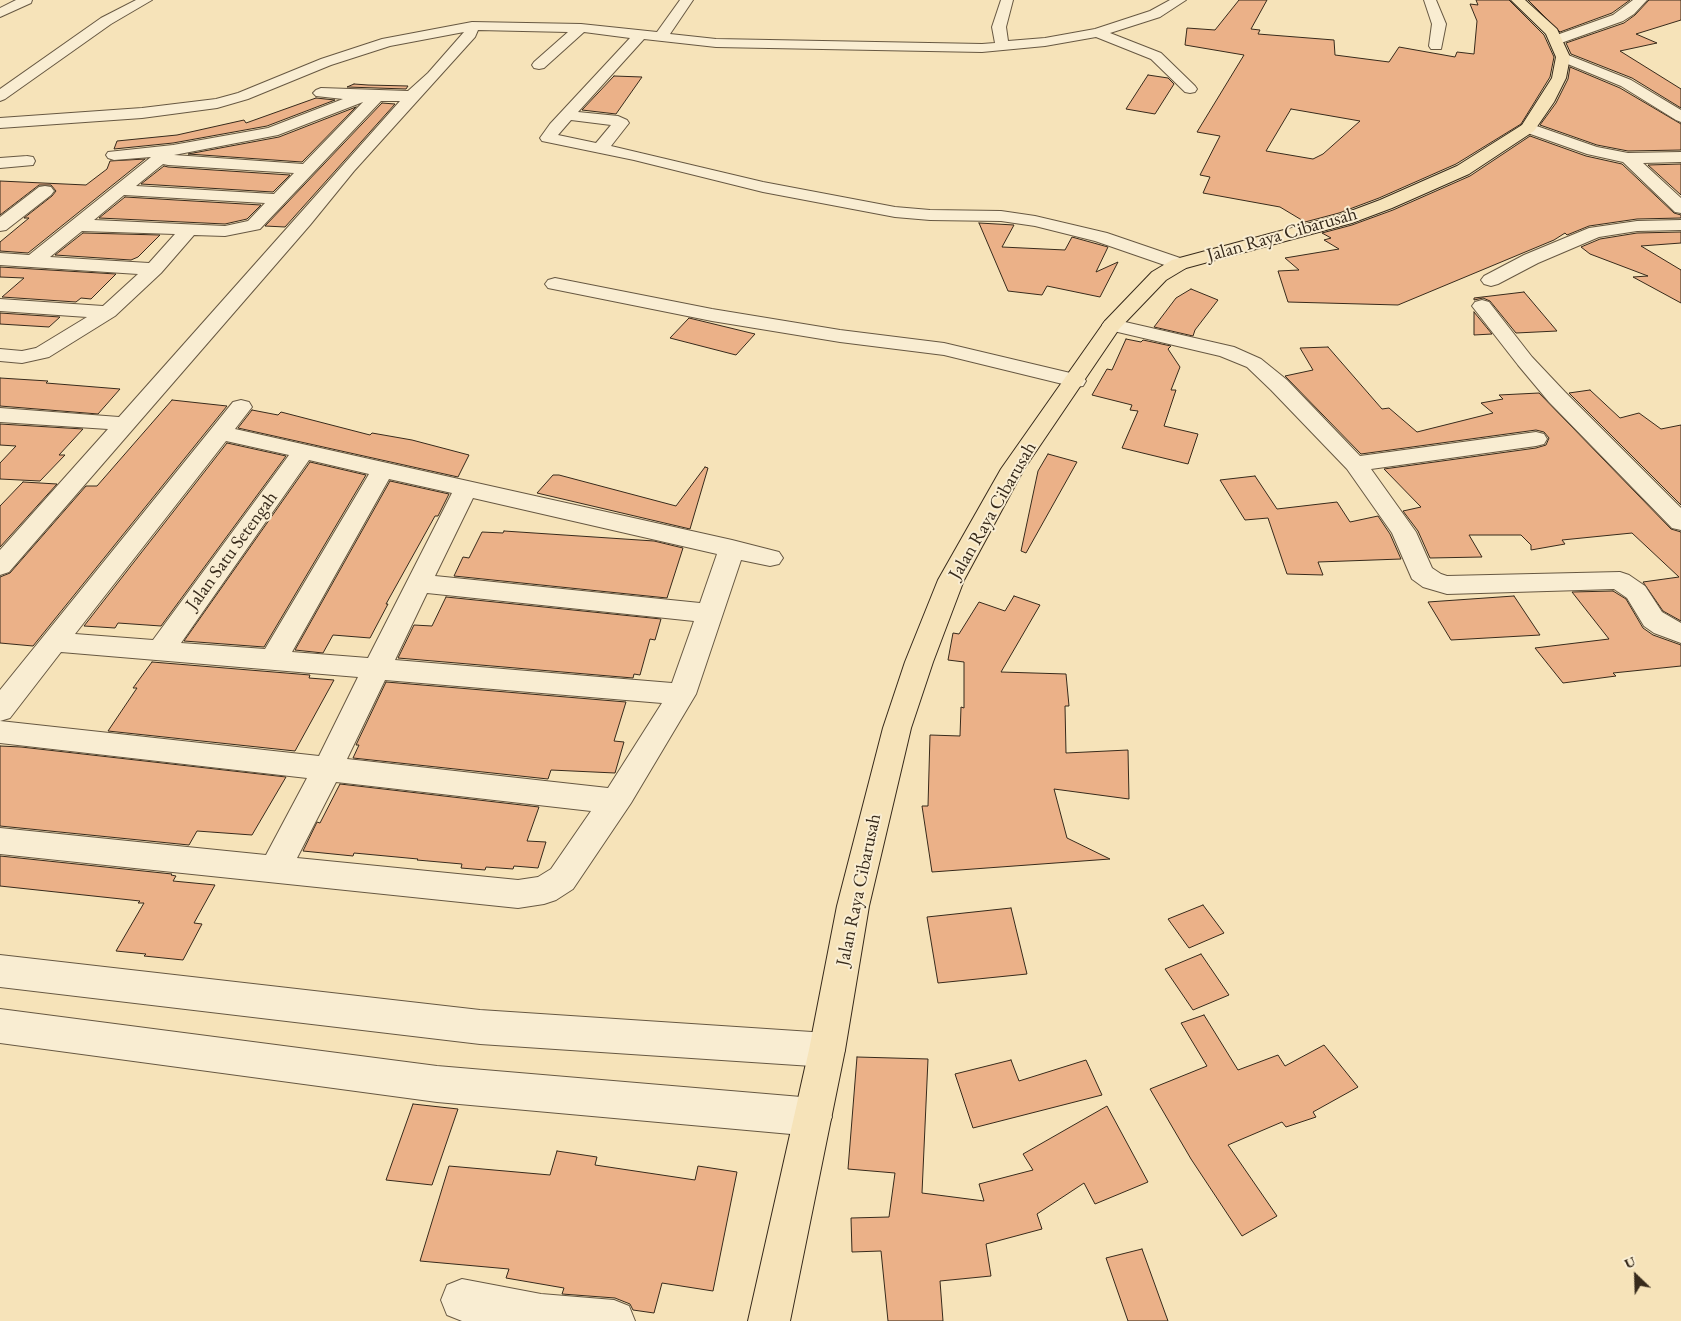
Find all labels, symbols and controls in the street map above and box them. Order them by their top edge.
street label: Jalan Raya Cibarusah [1204,203,1360,267]
street label: Jalan Raya Cibarusah [944,438,1042,584]
street label: Jalan Satu Setengah [181,487,283,615]
street label: Jalan Raya Cibarusah [832,812,886,968]
north arrow [1611,1251,1661,1301]
text: U [1621,1252,1638,1273]

